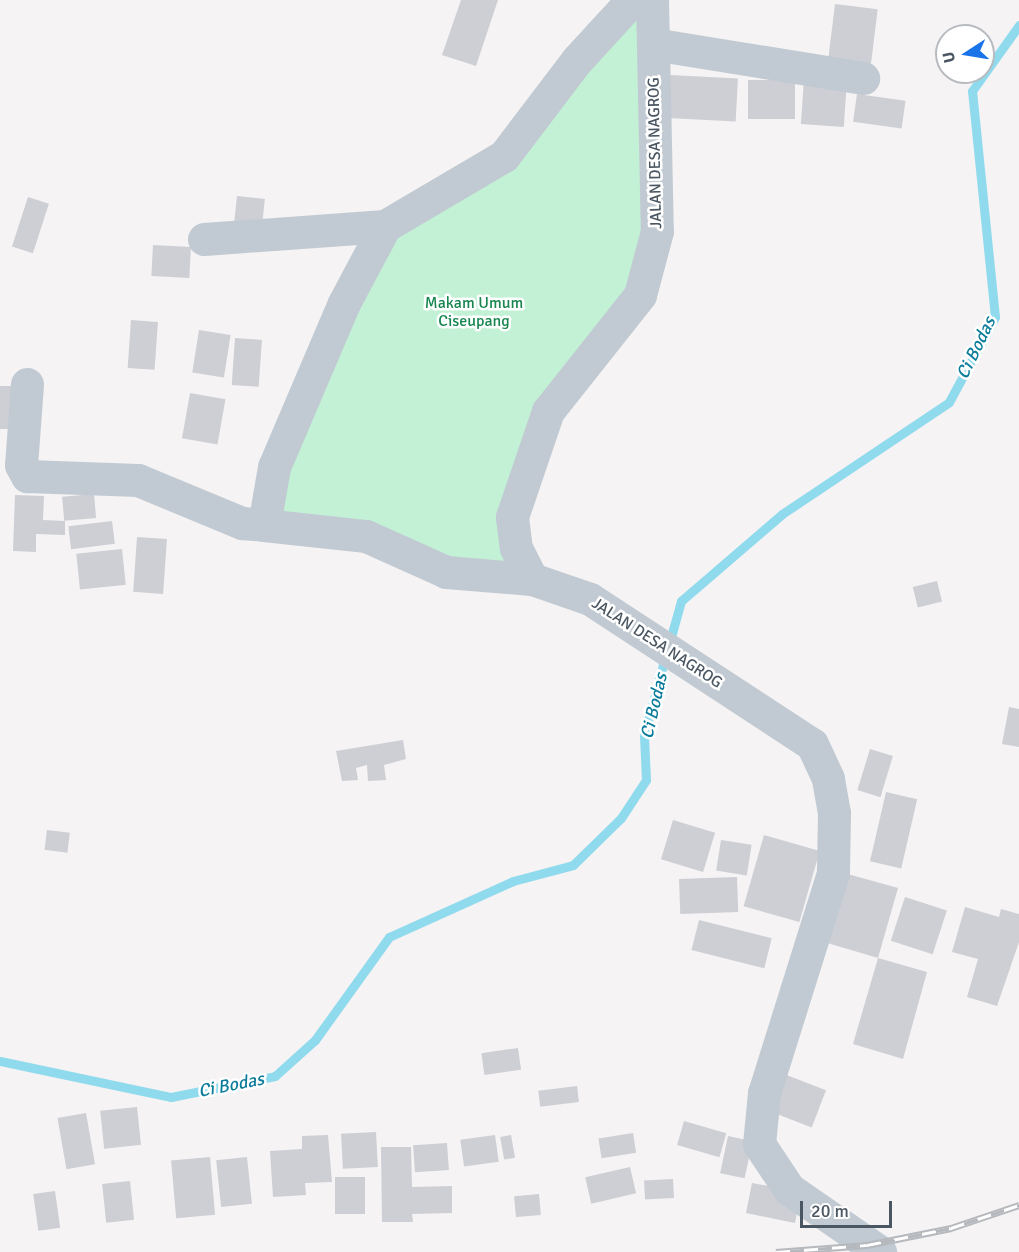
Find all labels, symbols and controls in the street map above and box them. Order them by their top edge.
north arrow [935,24,995,84]
text: U [938,50,960,65]
street label: JALAN DESA NAGROG [644,77,666,229]
park label: Makam Umum Ciseupang [425,293,523,331]
water label: Ci Bodas [952,313,1000,383]
street label: JALAN DESA NAGROG [588,594,726,692]
water label: Ci Bodas [636,671,672,741]
water label: Ci Bodas [196,1068,266,1102]
scale bar [803,1189,894,1227]
text: 20 m [811,1200,849,1222]

